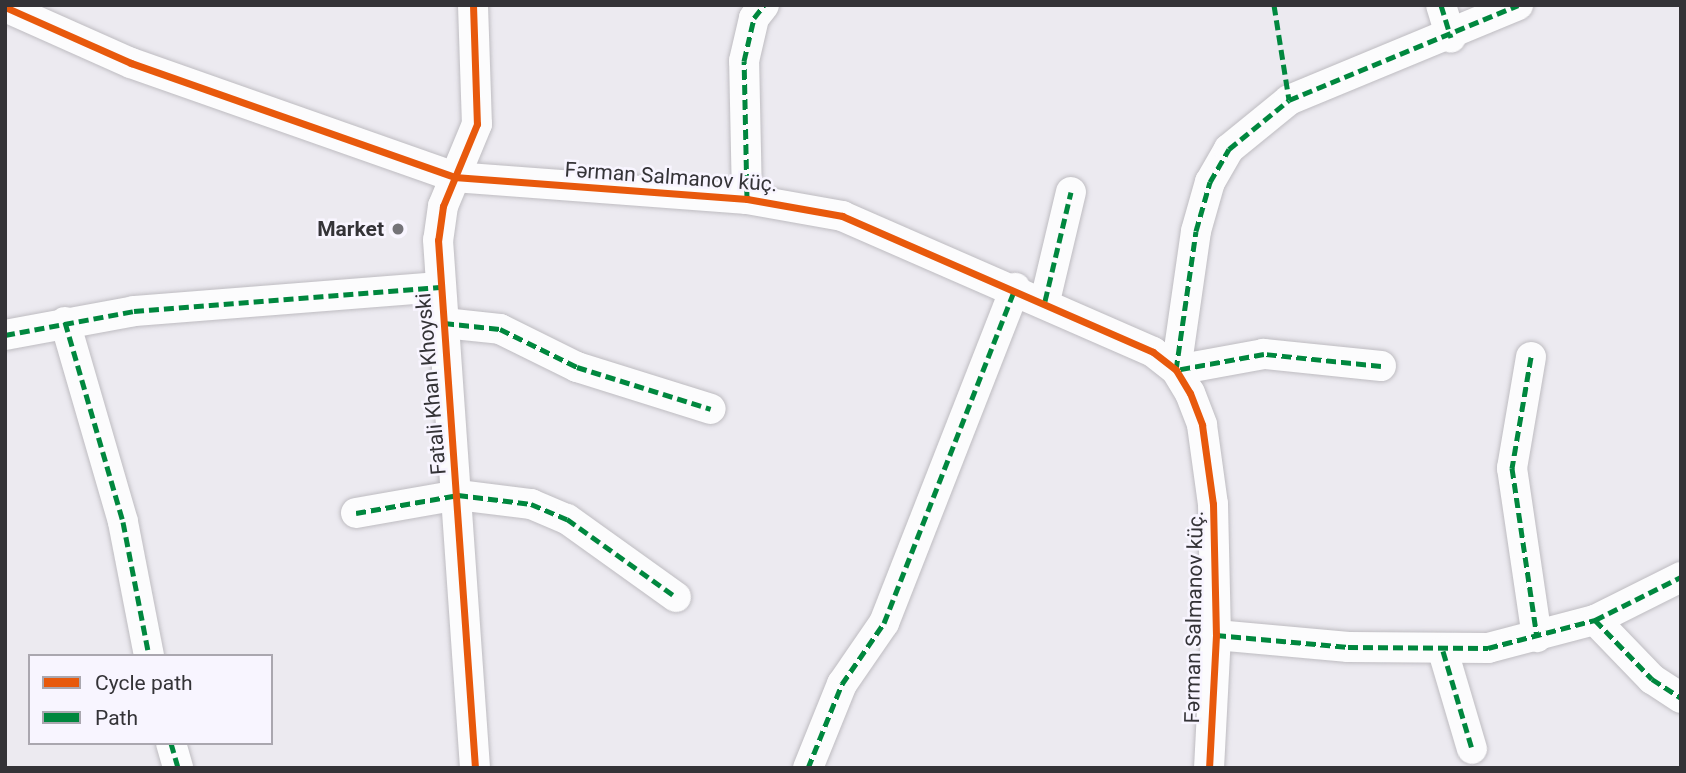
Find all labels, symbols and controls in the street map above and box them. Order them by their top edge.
street label: Fərman Salmanov küç. [564,157,778,197]
place label: Market [317,216,384,242]
marker: Market [390,221,406,237]
street label: Fatali Khan Khoyski [410,292,452,476]
street label: Fərman Salmanov küç. [1180,510,1208,724]
legend [28,654,273,745]
text: Cycle path [95,671,193,695]
text: Path [95,706,138,730]

